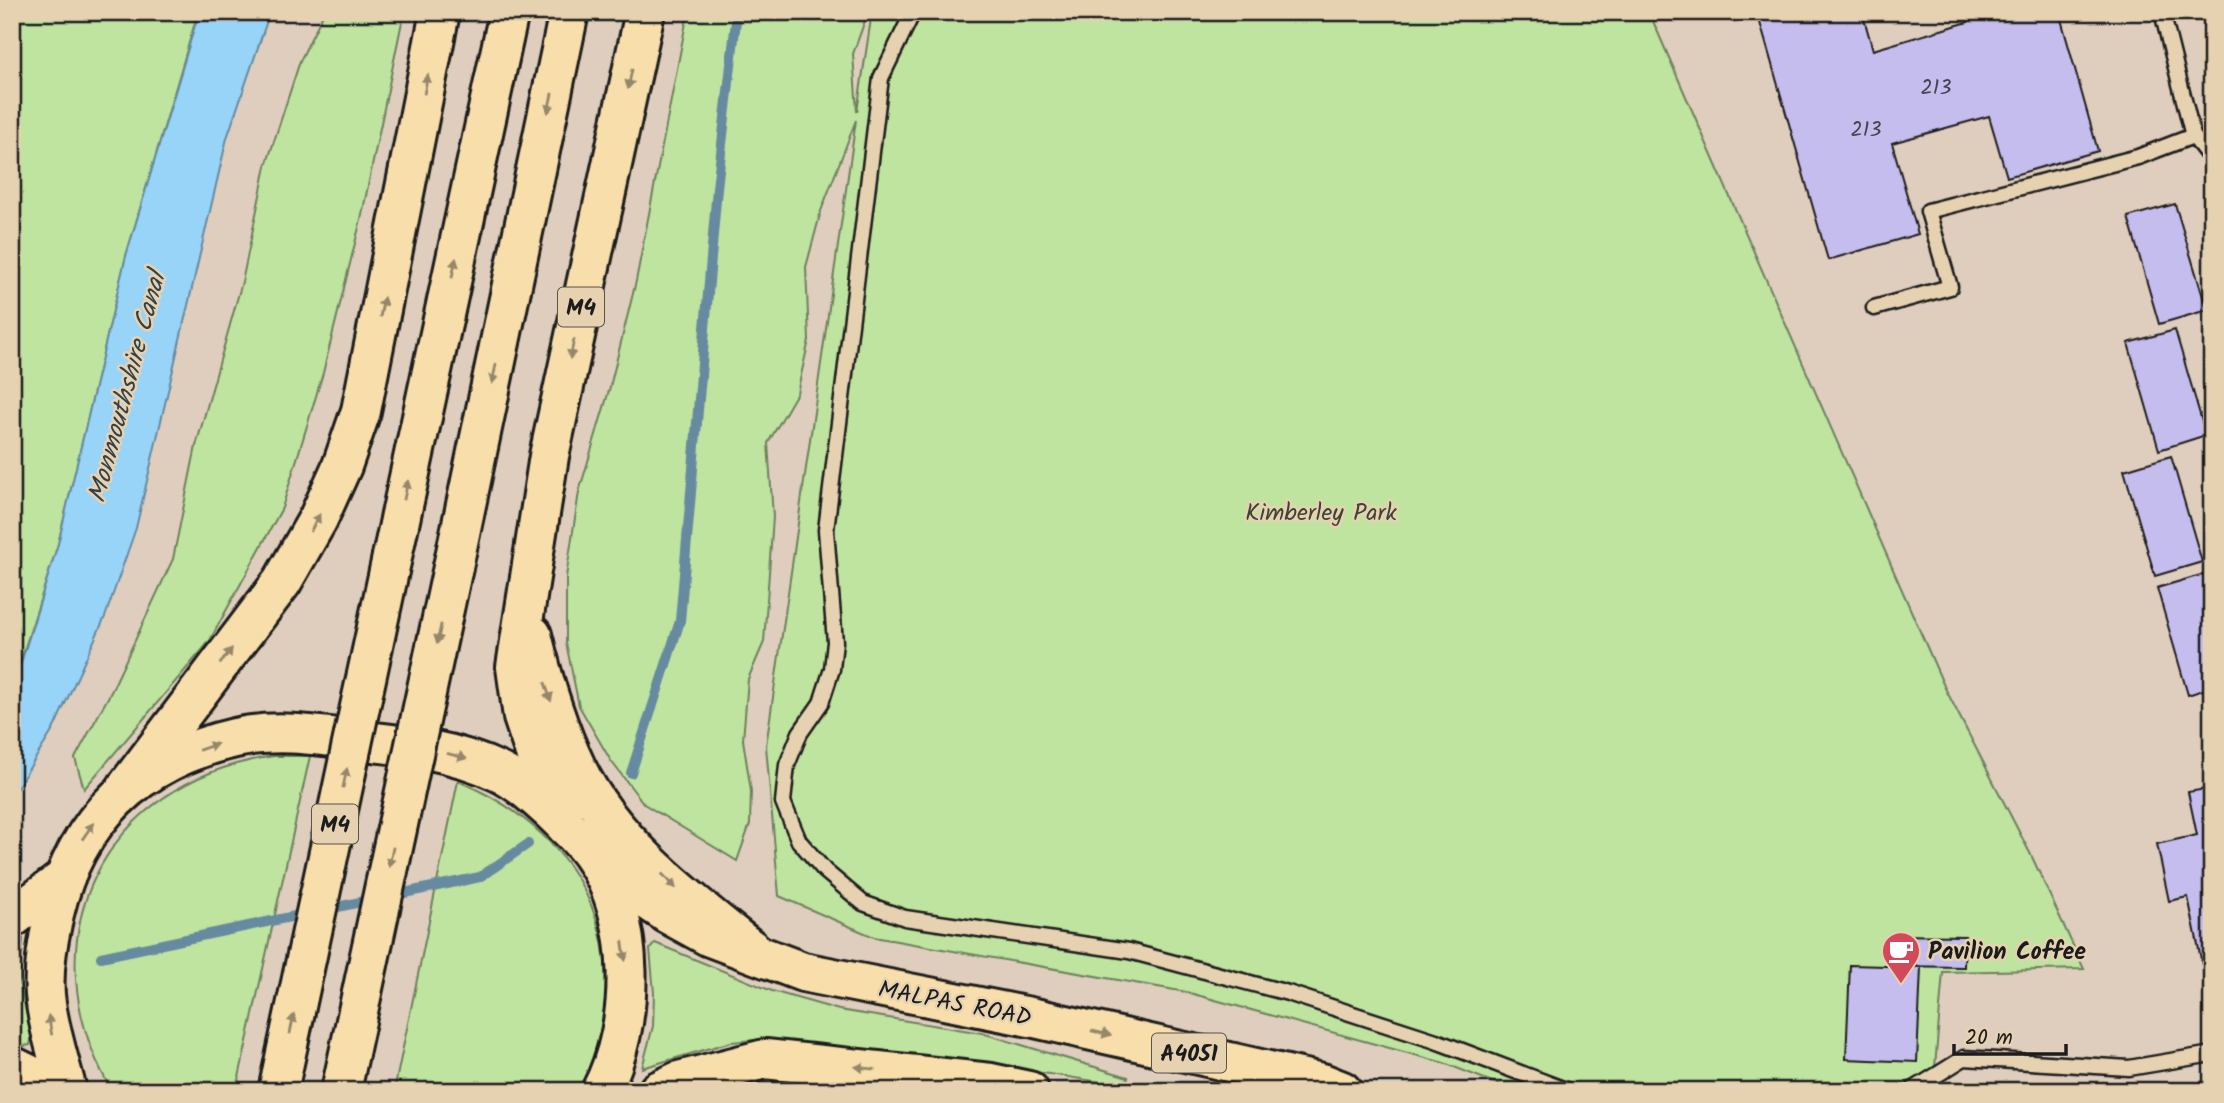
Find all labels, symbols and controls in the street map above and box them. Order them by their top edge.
one-way arrow [625,68,636,90]
house number: 213 [1921,72,1951,105]
one-way arrow [421,73,432,95]
one-way arrow [545,92,556,114]
house number: 213 [1851,114,1881,147]
one-way arrow [448,257,459,279]
water label: Monmouthshire Canal [77,263,180,508]
road number: M4 [558,288,604,326]
one-way arrow [376,296,387,318]
one-way arrow [567,338,578,360]
one-way arrow [488,363,499,385]
one-way arrow [400,479,411,501]
park label: Kimberley Park [1245,494,1397,533]
one-way arrow [309,513,321,533]
one-way arrow [433,623,444,645]
one-way arrow [218,647,232,665]
one-way arrow [543,682,553,703]
one-way arrow [198,741,219,752]
one-way arrow [446,751,468,762]
one-way arrow [339,767,350,789]
road number: M4 [312,804,358,844]
one-way arrow [81,822,95,840]
one-way arrow [385,846,396,868]
one-way arrow [660,872,676,889]
cafe icon: Pavilion Coffee [1880,930,1922,985]
place label: Pavilion Coffee [1928,933,2086,972]
one-way arrow [619,940,630,962]
street label: MALPAS ROAD [875,971,1035,1038]
scale bar [1954,1012,2066,1056]
one-way arrow [287,1013,298,1035]
one-way arrow [45,1014,56,1036]
text: 20 m [1965,1022,2013,1055]
one-way arrow [1091,1028,1113,1039]
road number: A4051 [1152,1034,1226,1072]
one-way arrow [854,1063,876,1074]

